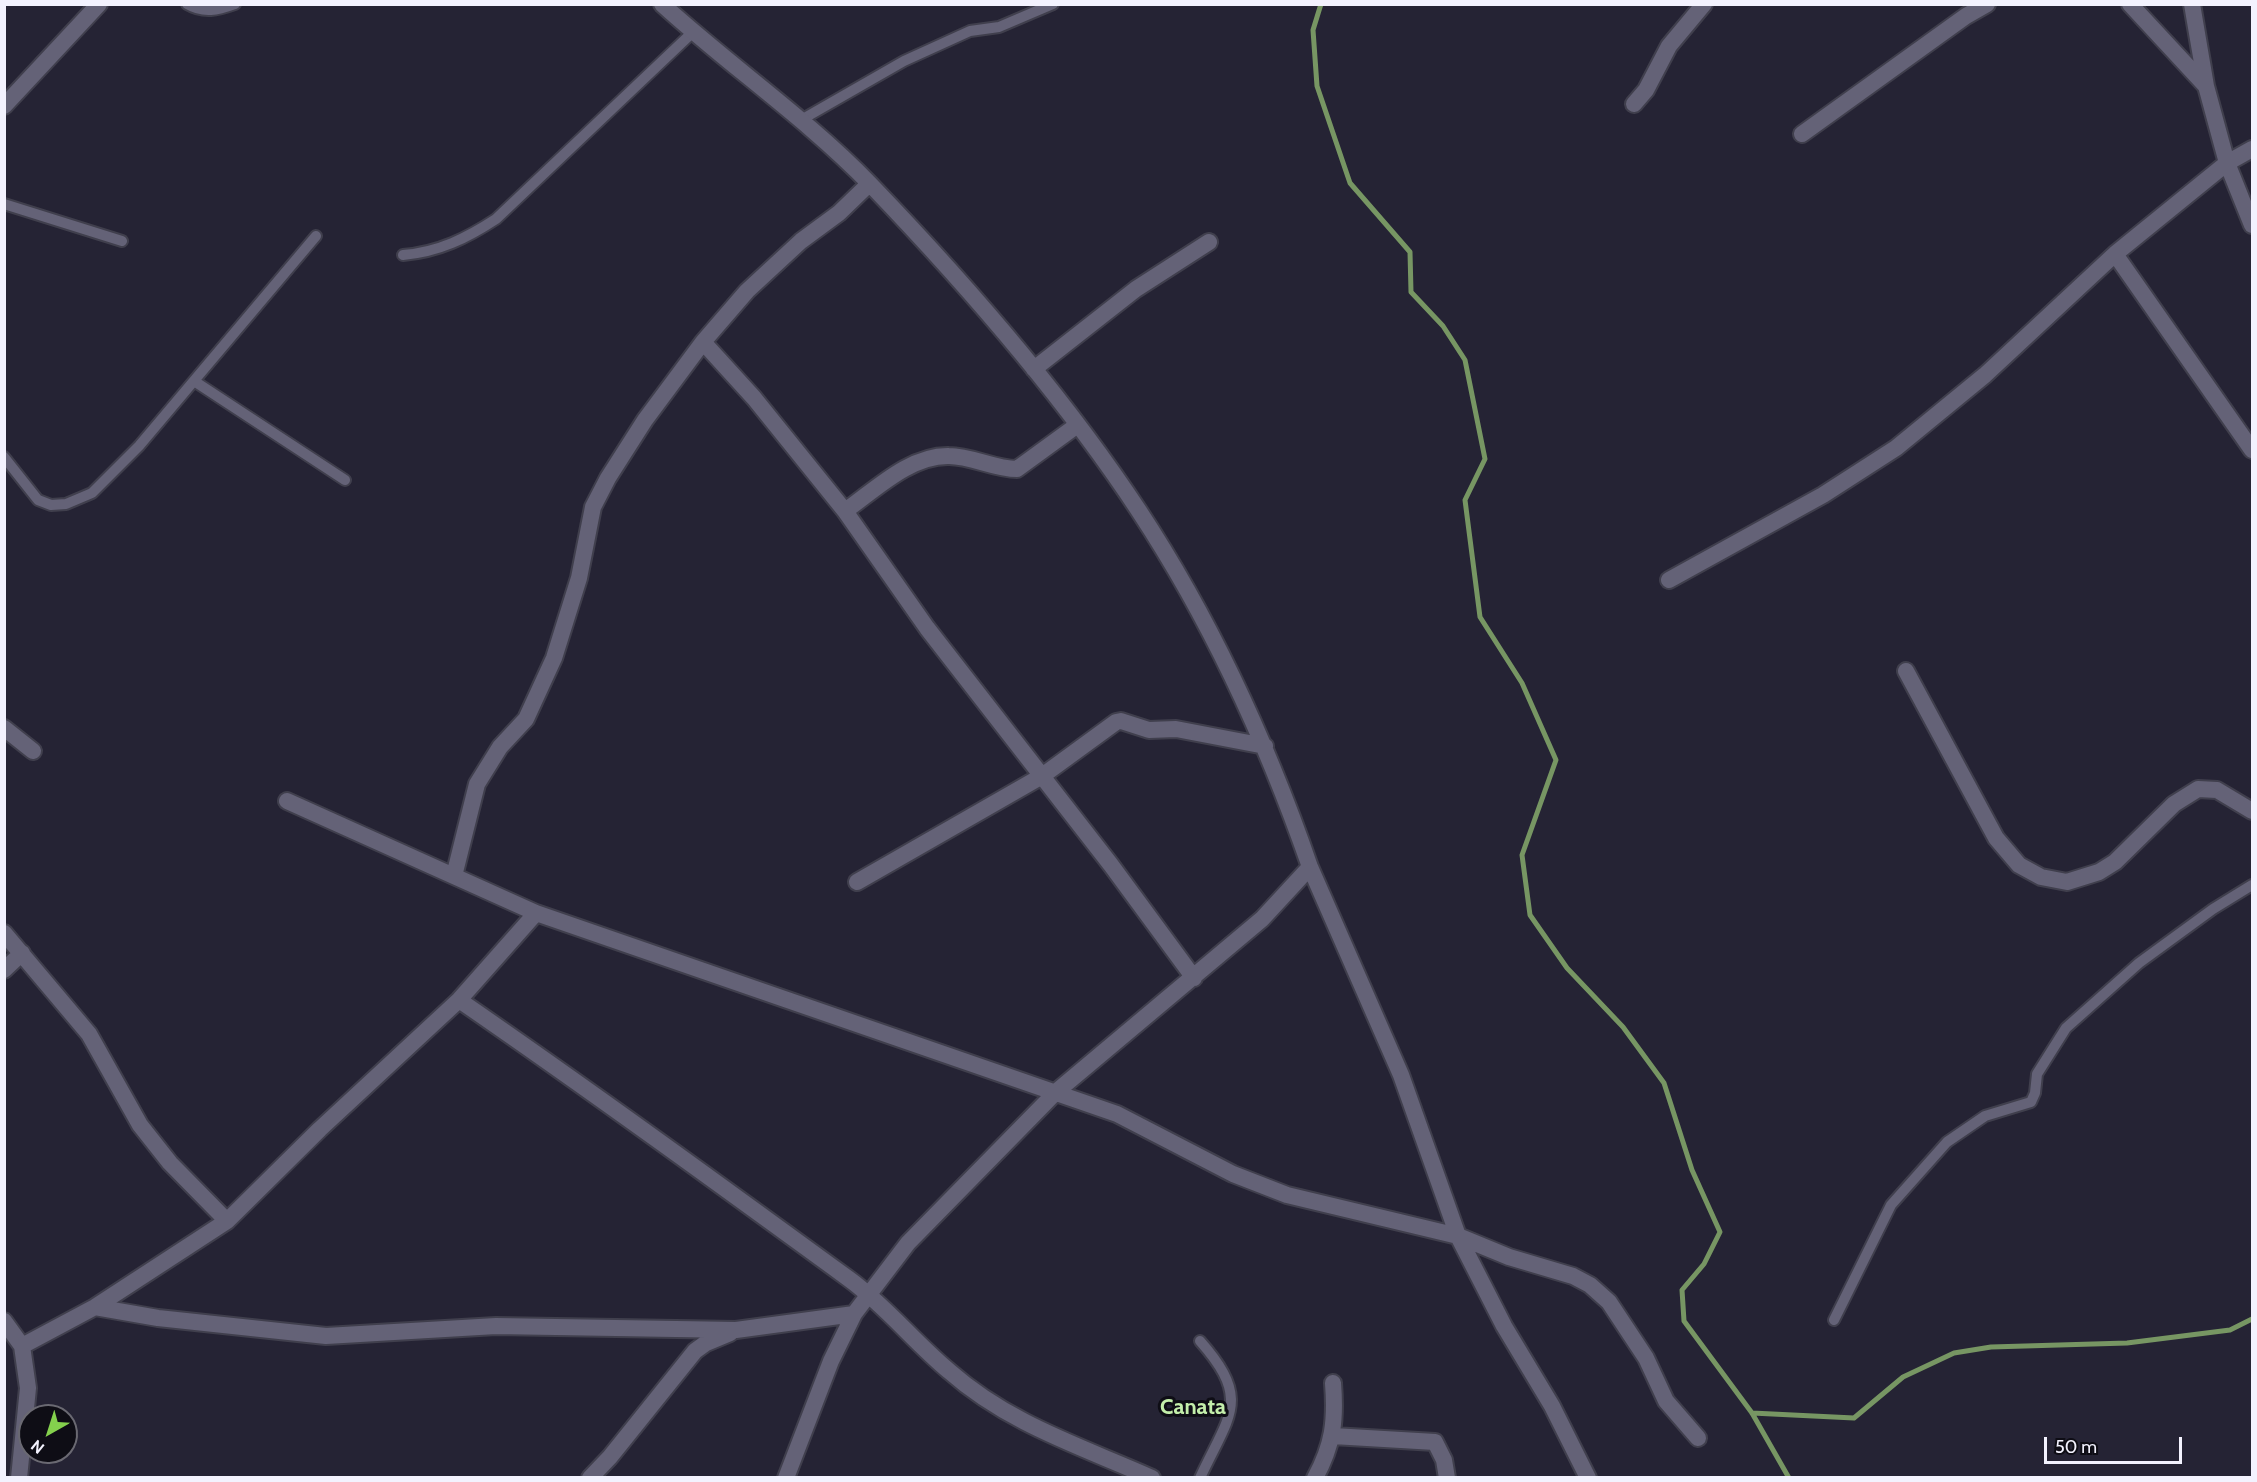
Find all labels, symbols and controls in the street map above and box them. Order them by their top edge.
district label: Canata [1160,1395,1226,1421]
north arrow [18,1404,78,1464]
scale bar [2047,1425,2185,1463]
text: N [27,1436,48,1458]
text: 50 m [2055,1436,2097,1458]

